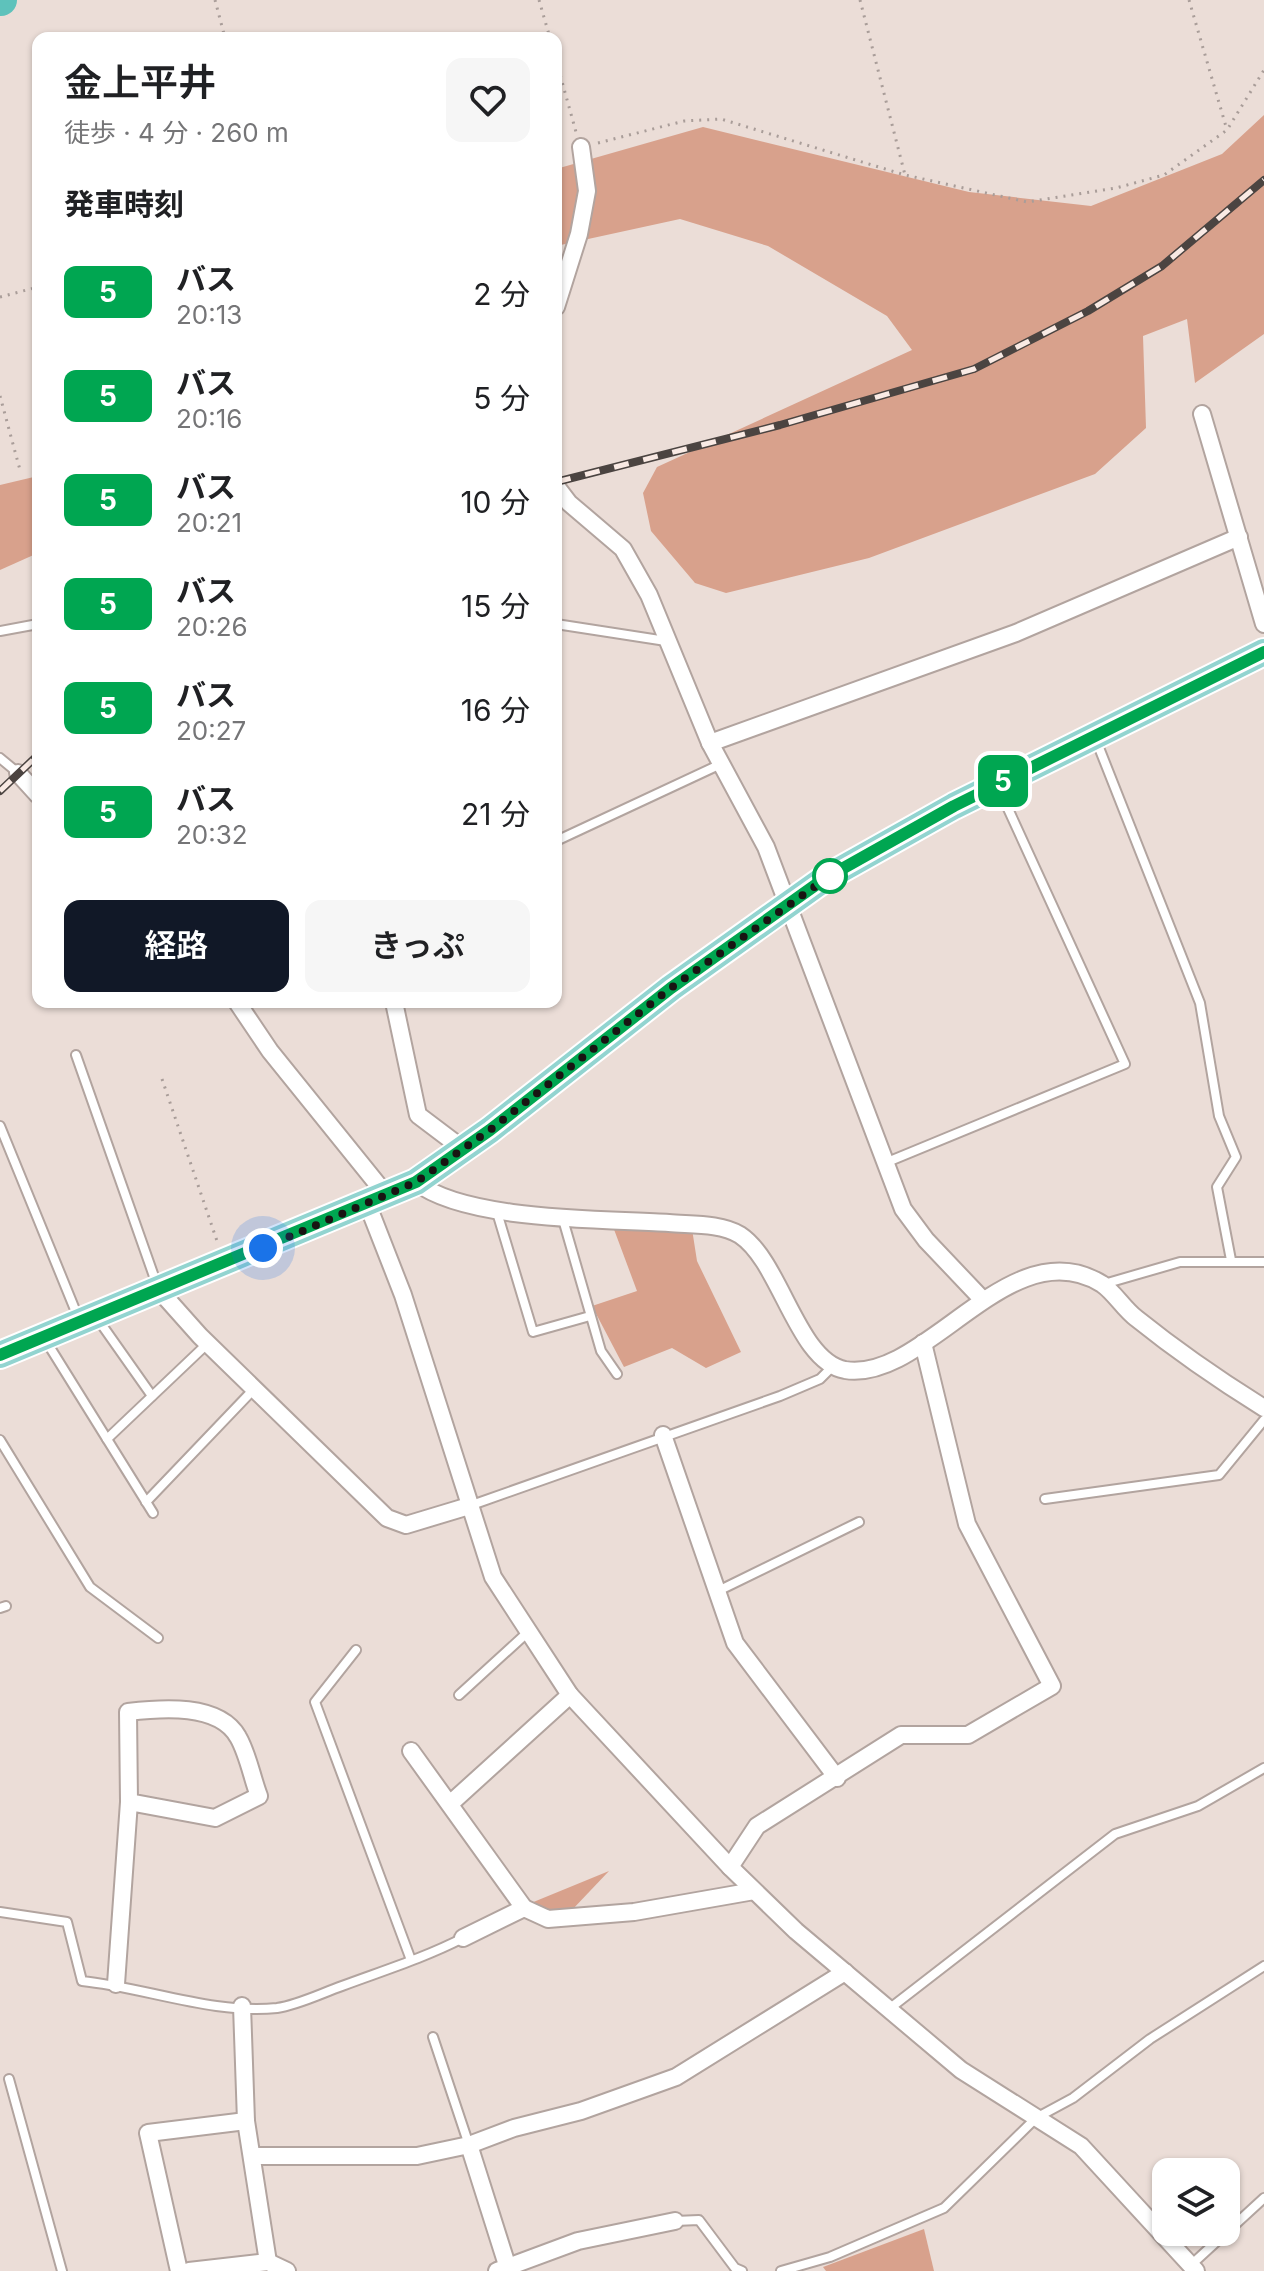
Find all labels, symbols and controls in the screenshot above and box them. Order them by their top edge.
button: heart [446,58,530,142]
text: 金上平井 [64,59,216,105]
text: 徒歩 · 4 分 · 260 m [64,117,289,148]
text: 発車時刻 [64,186,184,222]
text: バス [176,261,236,297]
text: 5 [99,275,117,309]
text: 2 分 [473,276,530,312]
text: 20:13 [176,299,242,330]
text: バス [176,365,236,401]
text: 5 [99,379,117,413]
text: 5 分 [473,380,530,416]
text: 20:16 [176,403,242,434]
text: バス [176,469,236,505]
text: 5 [99,483,117,517]
text: 10 分 [460,484,530,520]
text: 20:21 [176,507,242,538]
text: バス [176,573,236,609]
text: 5 [99,587,117,621]
text: 15 分 [461,588,530,624]
text: 20:26 [176,611,248,642]
text: バス [176,677,236,713]
text: 5 [99,691,117,725]
text: 16 分 [461,692,530,728]
text: 20:27 [176,715,246,746]
line badge: 5 [977,755,1029,807]
text: 5 [994,764,1012,798]
text: バス [176,781,236,817]
text: 5 [99,795,117,829]
text: 21 分 [461,796,530,832]
text: 20:32 [176,819,248,850]
unlabelled marker [813,859,847,893]
button: 経路 [64,900,289,992]
button: きっぷ [305,900,530,992]
your location [243,1228,283,1268]
map controls [1152,2158,1240,2246]
button: layers [1152,2158,1240,2246]

